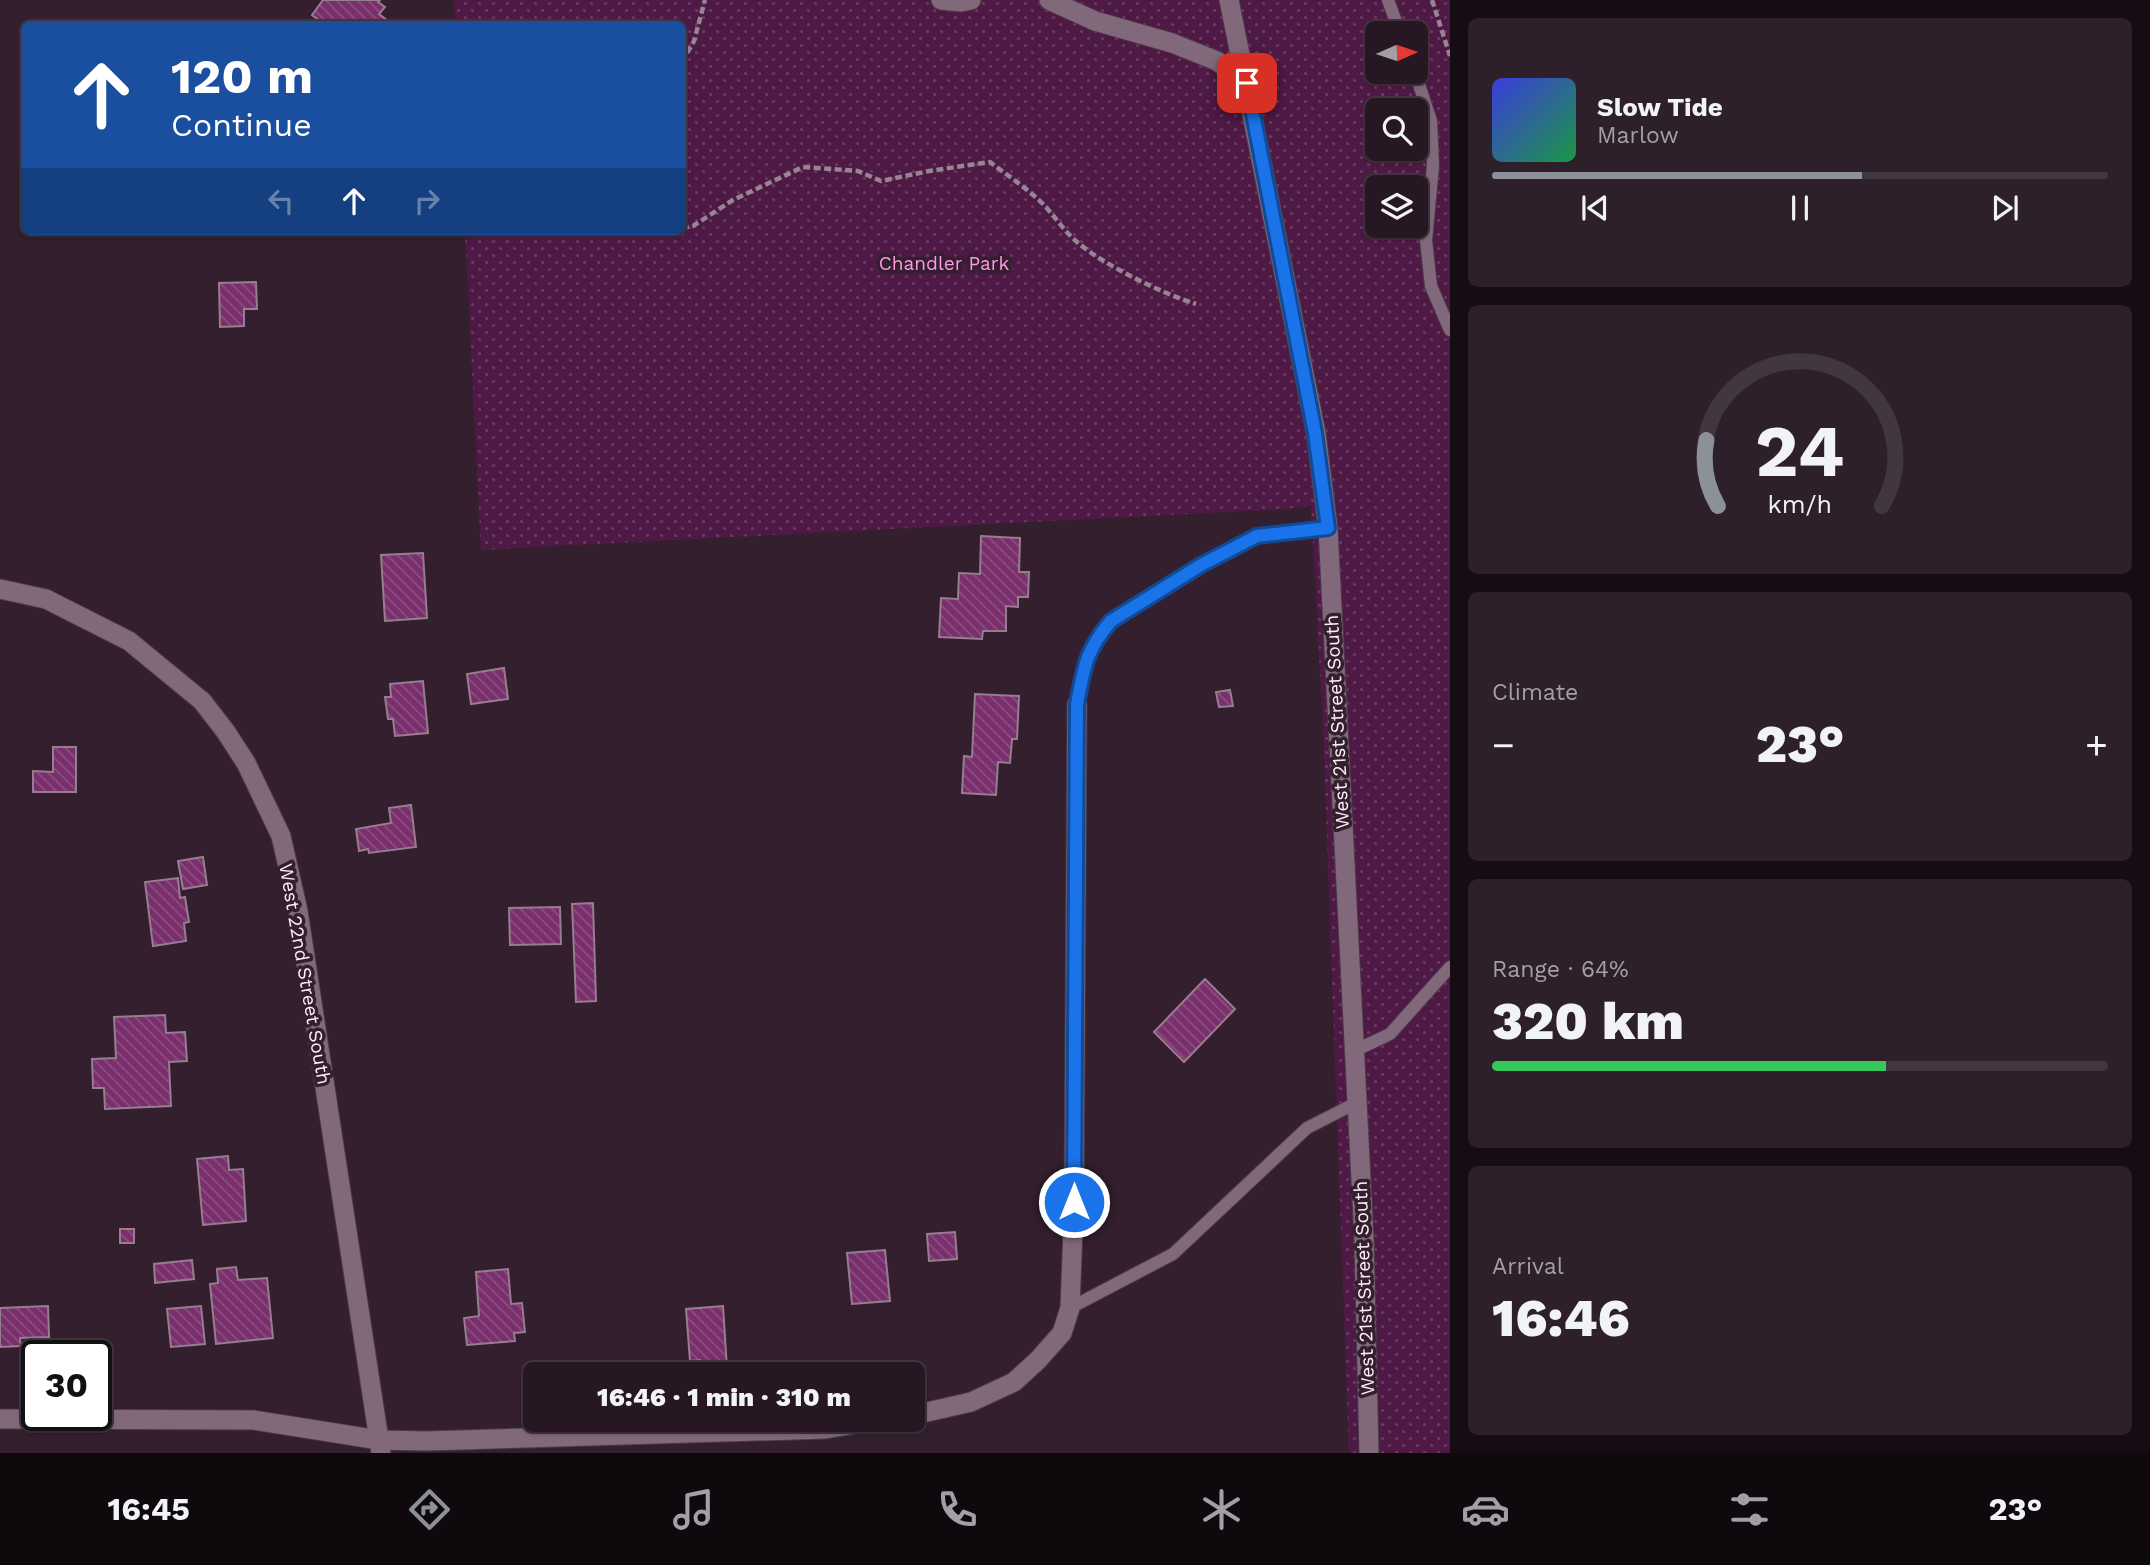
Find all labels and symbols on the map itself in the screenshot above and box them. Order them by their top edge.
north arrow [1365,21,1428,84]
pin [1217,53,1277,113]
park label: Chandler Park [879,252,1010,275]
street label: West 21st Street South [1320,614,1354,830]
street label: West 22nd Street South [274,862,336,1086]
position arrow [1037,1165,1111,1239]
street label: West 21st Street South [1349,1180,1379,1396]
speed limit sign: 30 [21,1340,112,1431]

